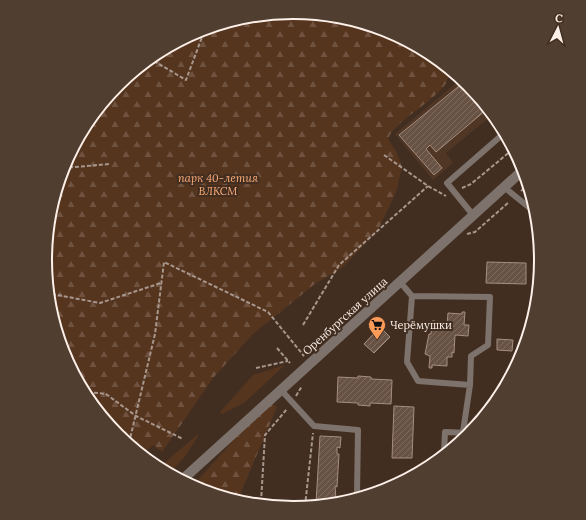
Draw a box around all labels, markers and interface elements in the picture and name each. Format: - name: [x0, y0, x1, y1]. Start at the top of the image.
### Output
- north arrow: [538, 8, 578, 48]
- text: С: [555, 11, 564, 25]
- park label: парк 40-летия ВЛКСМ: [178, 171, 259, 198]
- street label: Оренбургская улица: [300, 274, 390, 358]
- supermarket icon: Черёмушки: [367, 315, 387, 340]
- place label: Черёмушки: [390, 318, 452, 332]

